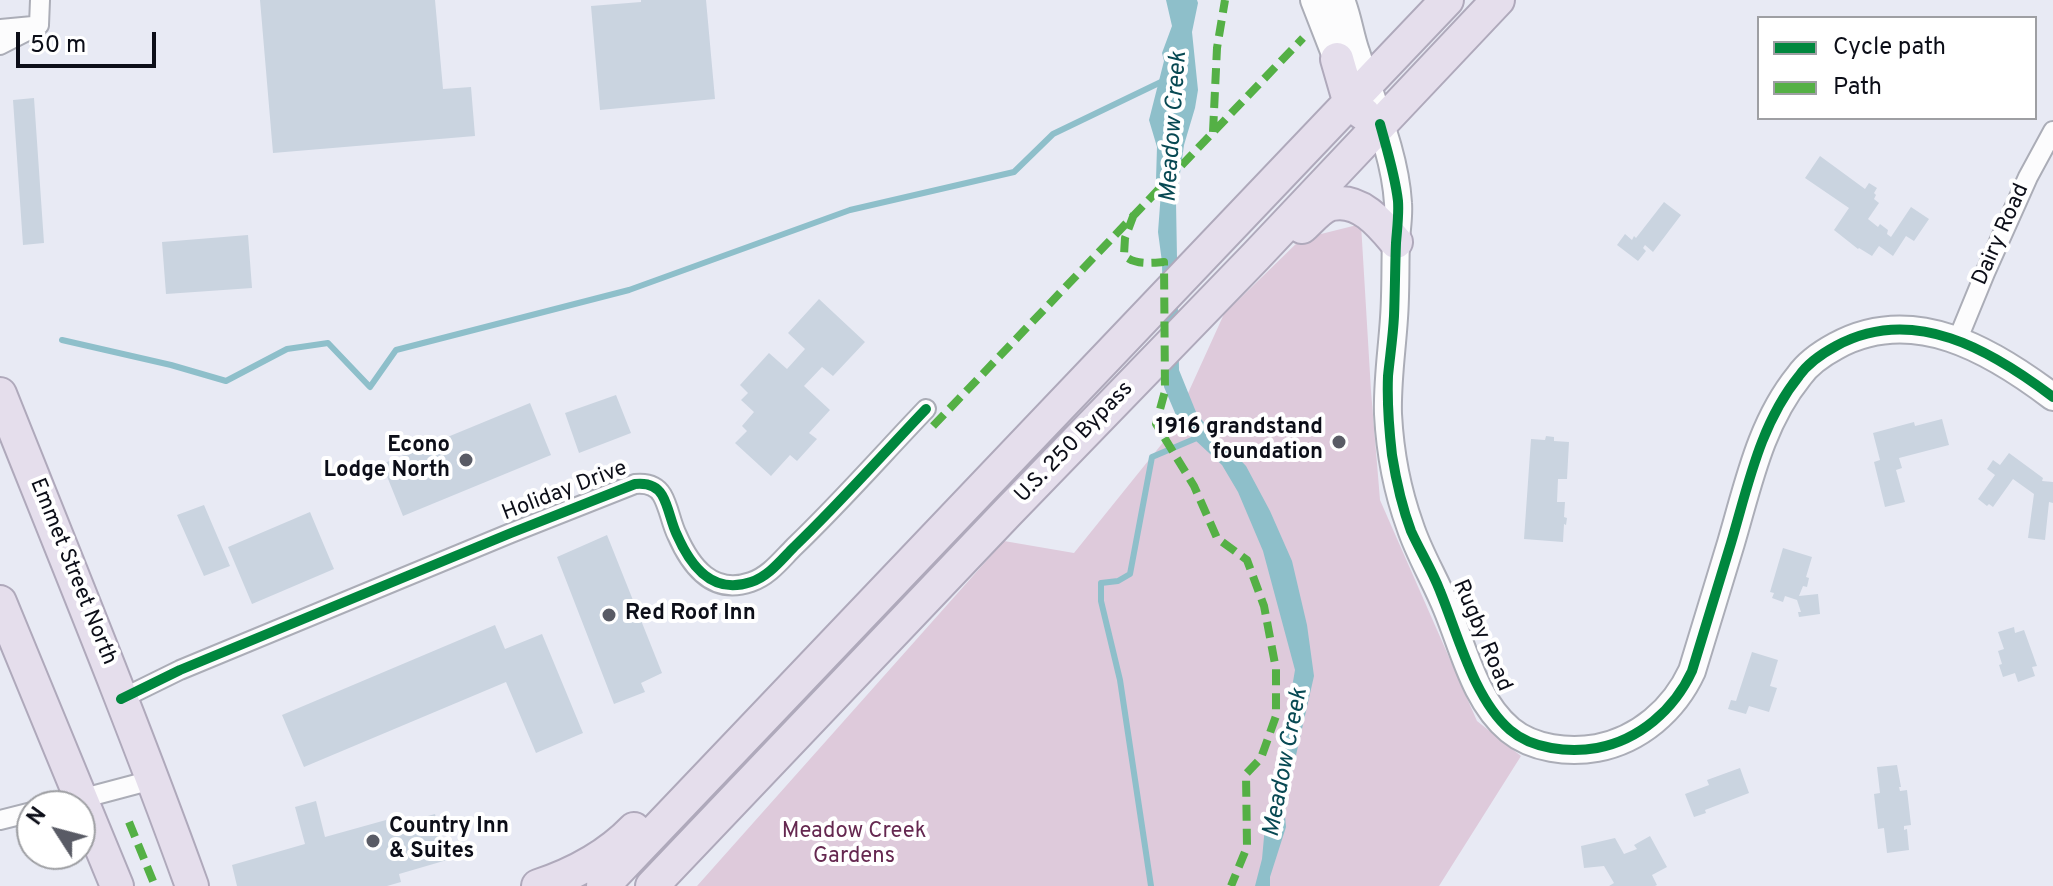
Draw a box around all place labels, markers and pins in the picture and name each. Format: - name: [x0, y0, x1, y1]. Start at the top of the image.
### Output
- place label: 1916 grandstand foundation: [1156, 416, 1323, 468]
- marker: 1916 grandstand foundation: [1330, 433, 1348, 451]
- place label: Econo Lodge North: [323, 434, 450, 486]
- marker: Econo Lodge North: [457, 451, 475, 469]
- place label: Red Roof Inn: [625, 602, 756, 628]
- marker: Red Roof Inn: [600, 606, 618, 624]
- place label: Country Inn & Suites: [389, 815, 509, 866]
- marker: Country Inn & Suites: [364, 832, 382, 850]

